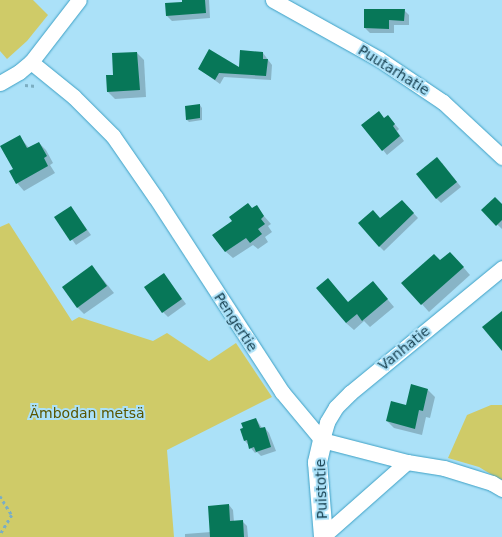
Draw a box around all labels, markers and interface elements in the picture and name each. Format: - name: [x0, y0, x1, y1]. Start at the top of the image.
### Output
- street label: Puutarhatie: [355, 41, 433, 99]
- street label: Pengertie: [211, 289, 261, 355]
- street label: Vanhatie: [375, 322, 433, 374]
- park label: Ämbodan metsä: [29, 405, 145, 421]
- street label: Puistotie: [312, 459, 330, 519]

